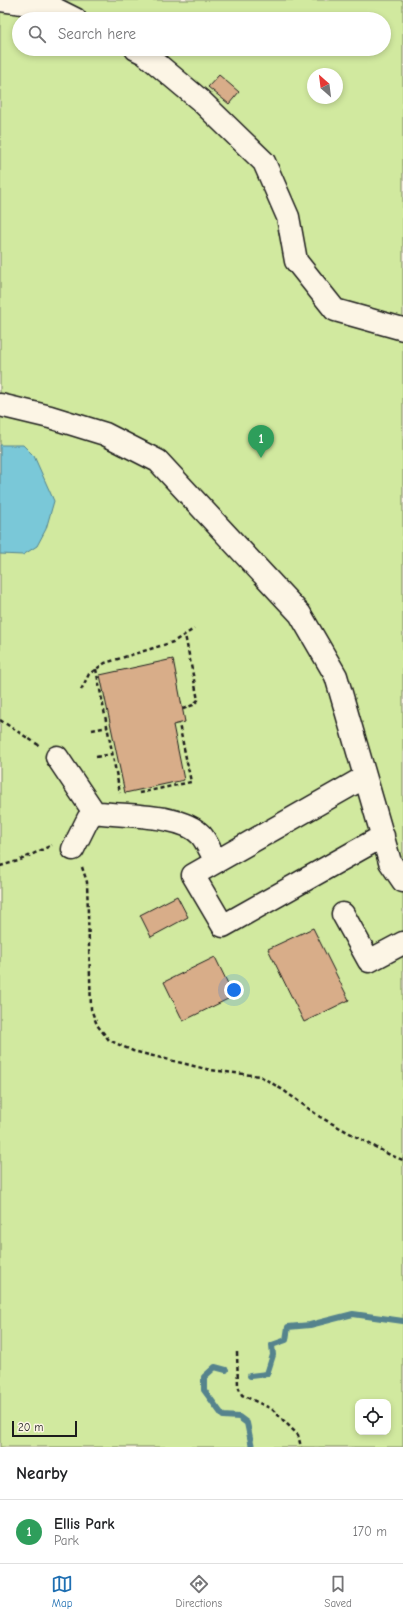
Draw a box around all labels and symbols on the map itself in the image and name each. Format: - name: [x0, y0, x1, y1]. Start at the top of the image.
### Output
- north arrow: [307, 68, 343, 104]
- pin: 1: [248, 425, 274, 458]
- your location: [224, 980, 244, 1000]
- scale bar: [12, 1419, 77, 1438]

